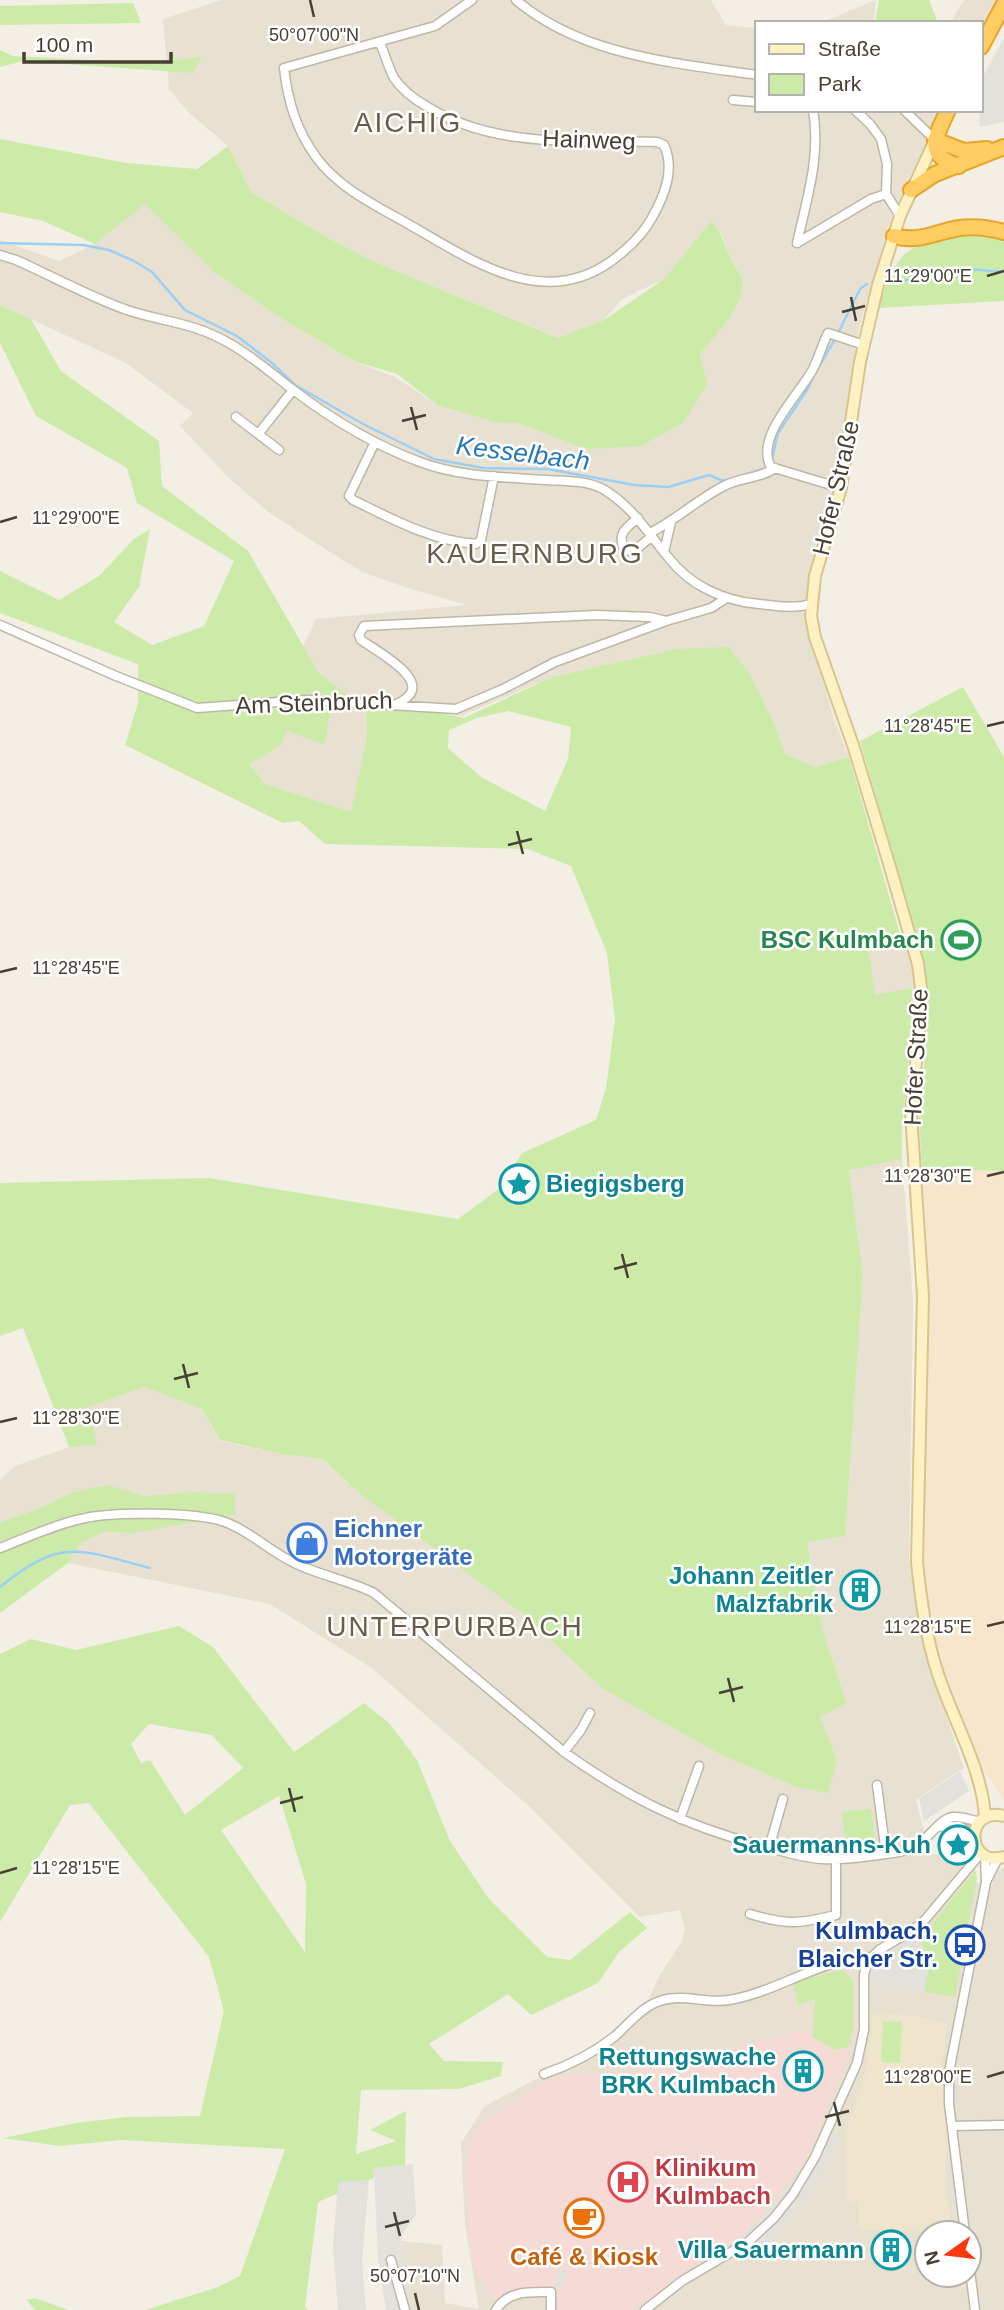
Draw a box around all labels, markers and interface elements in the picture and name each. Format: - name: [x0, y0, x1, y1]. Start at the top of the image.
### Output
- scale bar: [24, 21, 172, 65]
- legend: [755, 21, 983, 112]
- text: 50°07'00"N: [269, 25, 359, 45]
- text: 100 m: [35, 33, 93, 56]
- text: Straße: [818, 37, 881, 60]
- text: Park: [818, 72, 862, 95]
- district label: AICHIG: [354, 107, 462, 138]
- street label: Hainweg: [542, 124, 636, 155]
- text: 11°29'00"E: [884, 266, 972, 286]
- street label: Hofer Straße: [807, 418, 864, 558]
- water label: Kesselbach: [454, 430, 592, 476]
- text: 11°29'00"E: [32, 508, 120, 528]
- district label: KAUERNBURG: [426, 538, 644, 569]
- street label: Am Steinbruch: [235, 686, 393, 719]
- text: 11°28'45"E: [884, 716, 972, 736]
- sports icon: BSC Kulmbach: [940, 919, 982, 961]
- place label: BSC Kulmbach: [761, 926, 934, 953]
- text: 11°28'45"E: [32, 958, 120, 978]
- street label: Hofer Straße: [898, 988, 933, 1126]
- place icon: Biegigsberg: [498, 1163, 540, 1205]
- text: 11°28'30"E: [884, 1166, 972, 1186]
- place label: Biegigsberg: [546, 1170, 685, 1197]
- text: 11°28'30"E: [32, 1408, 120, 1428]
- place label: Eichner Motorgeräte: [334, 1515, 473, 1570]
- shop icon: Eichner Motorgeräte: [286, 1522, 328, 1564]
- place label: Johann Zeitler Malzfabrik: [669, 1562, 834, 1617]
- building icon: Johann Zeitler Malzfabrik: [839, 1569, 881, 1611]
- district label: UNTERPURBACH: [326, 1611, 584, 1642]
- text: 11°28'15"E: [884, 1617, 972, 1637]
- place icon: Sauermanns-Kuh: [937, 1824, 979, 1866]
- place label: Sauermanns-Kuh: [732, 1831, 931, 1858]
- text: 11°28'15"E: [32, 1858, 120, 1878]
- place label: Kulmbach, Blaicher Str.: [798, 1917, 938, 1972]
- bus stop icon: Kulmbach, Blaicher Str.: [944, 1924, 986, 1966]
- place label: Rettungswache BRK Kulmbach: [599, 2043, 776, 2098]
- building icon: Rettungswache BRK Kulmbach: [782, 2050, 824, 2092]
- text: 11°28'00"E: [884, 2067, 972, 2087]
- place label: Klinikum Kulmbach: [655, 2154, 771, 2209]
- hospital icon: Klinikum Kulmbach: [607, 2161, 649, 2203]
- cafe icon: Café & Kiosk: [563, 2197, 605, 2239]
- north arrow: [913, 2219, 983, 2289]
- building icon: Villa Sauermann: [870, 2229, 912, 2271]
- place label: Villa Sauermann: [678, 2236, 864, 2263]
- place label: Café & Kiosk: [510, 2243, 659, 2270]
- text: N: [920, 2249, 944, 2267]
- text: 50°07'10"N: [370, 2266, 460, 2286]

